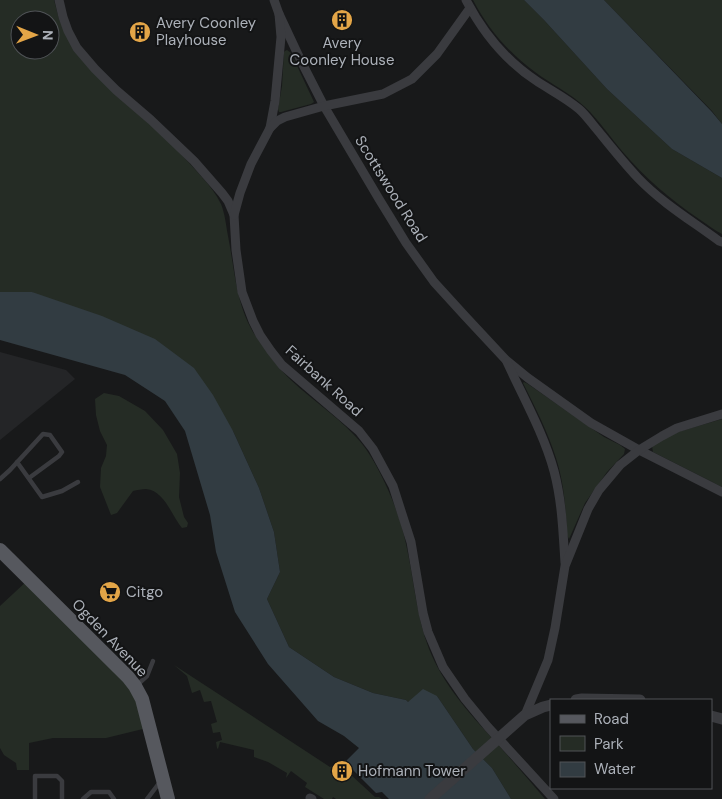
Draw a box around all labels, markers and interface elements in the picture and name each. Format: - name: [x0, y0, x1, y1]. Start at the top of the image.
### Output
- building icon: Avery Coonley House: [330, 8, 354, 32]
- north arrow: [10, 10, 60, 60]
- place label: Avery Coonley Playhouse: [156, 13, 257, 50]
- building icon: Avery Coonley Playhouse: [128, 20, 152, 44]
- text: N: [39, 30, 57, 40]
- place label: Avery Coonley House: [290, 33, 394, 70]
- street label: Scottswood Road: [350, 132, 432, 246]
- street label: Fairbank Road: [281, 341, 367, 421]
- supermarket icon: Citgo: [98, 580, 122, 604]
- place label: Citgo: [126, 582, 163, 602]
- street label: Ogden Avenue: [68, 595, 152, 681]
- legend: [550, 699, 712, 789]
- text: Road: [594, 709, 629, 729]
- text: Park: [594, 734, 624, 754]
- building icon: Hofmann Tower: [330, 759, 354, 783]
- text: Water: [594, 759, 636, 779]
- place label: Hofmann Tower: [358, 761, 466, 781]

